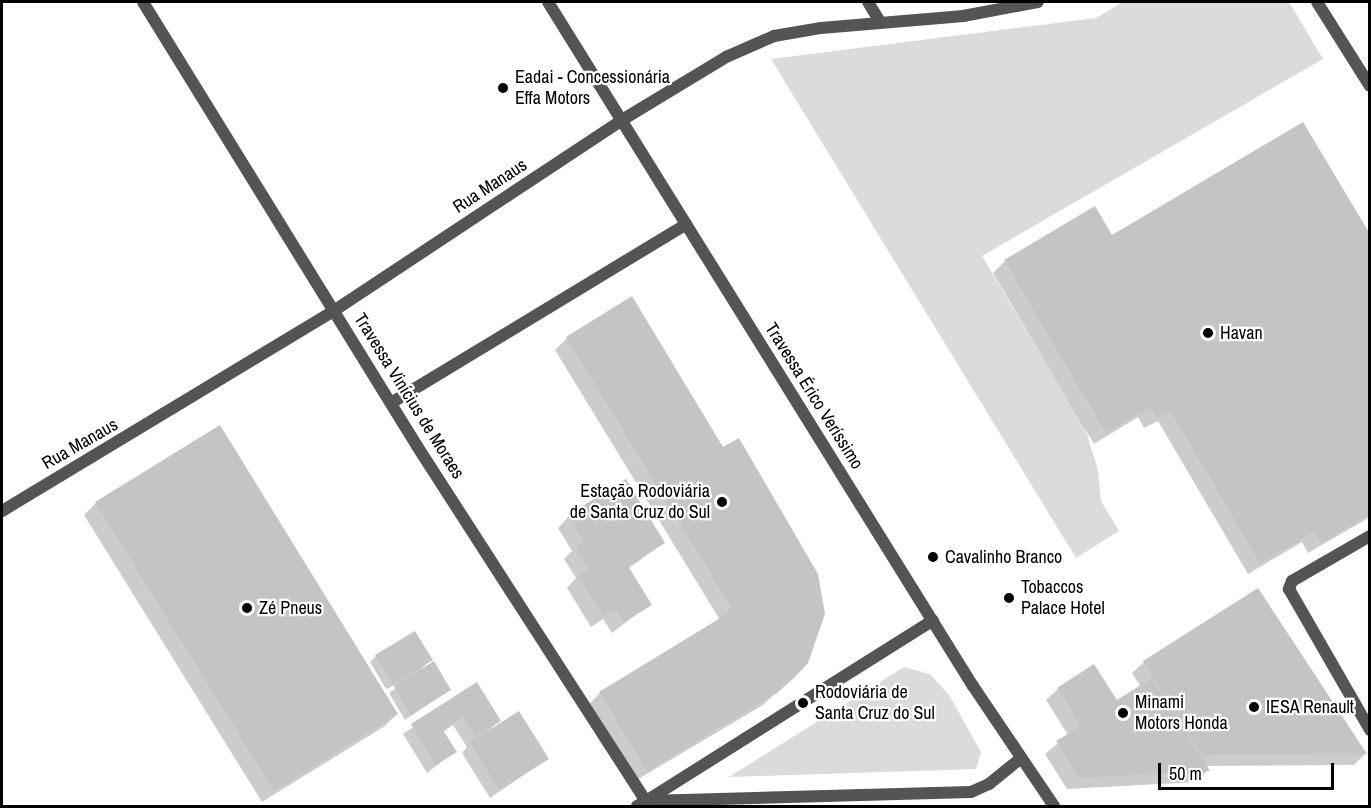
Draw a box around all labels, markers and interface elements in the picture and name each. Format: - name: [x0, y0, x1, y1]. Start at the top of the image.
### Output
- place label: Eadai - Concessionária Effa Motors: [515, 67, 670, 110]
- marker: Eadai - Concessionária Effa Motors: [496, 81, 510, 95]
- street label: Rua Manaus: [449, 154, 531, 218]
- street label: Travessa Vinícius de Moraes: [349, 309, 469, 483]
- street label: Travessa Érico Veríssimo: [760, 319, 868, 473]
- place label: Havan: [1220, 322, 1263, 344]
- marker: Havan: [1201, 326, 1215, 340]
- street label: Rua Manaus: [38, 414, 122, 474]
- place label: Estação Rodoviária de Santa Cruz do Sul: [570, 481, 710, 524]
- marker: Estação Rodoviária de Santa Cruz do Sul: [715, 495, 729, 509]
- place label: Cavalinho Branco: [945, 546, 1062, 568]
- marker: Cavalinho Branco: [926, 550, 940, 564]
- place label: Tobaccos Palace Hotel: [1021, 577, 1105, 620]
- marker: Tobaccos Palace Hotel: [1002, 591, 1016, 605]
- place label: Zé Pneus: [259, 597, 322, 619]
- marker: Zé Pneus: [240, 601, 254, 615]
- place label: Rodoviária de Santa Cruz do Sul: [815, 682, 935, 724]
- place label: Minami Motors Honda: [1135, 692, 1228, 734]
- marker: Rodoviária de Santa Cruz do Sul: [796, 696, 810, 710]
- place label: IESA Renault: [1266, 696, 1355, 718]
- marker: IESA Renault: [1247, 700, 1261, 714]
- marker: Minami Motors Honda: [1116, 706, 1130, 720]
- scale bar: [1161, 751, 1336, 789]
- text: 50 m: [1169, 761, 1202, 786]

